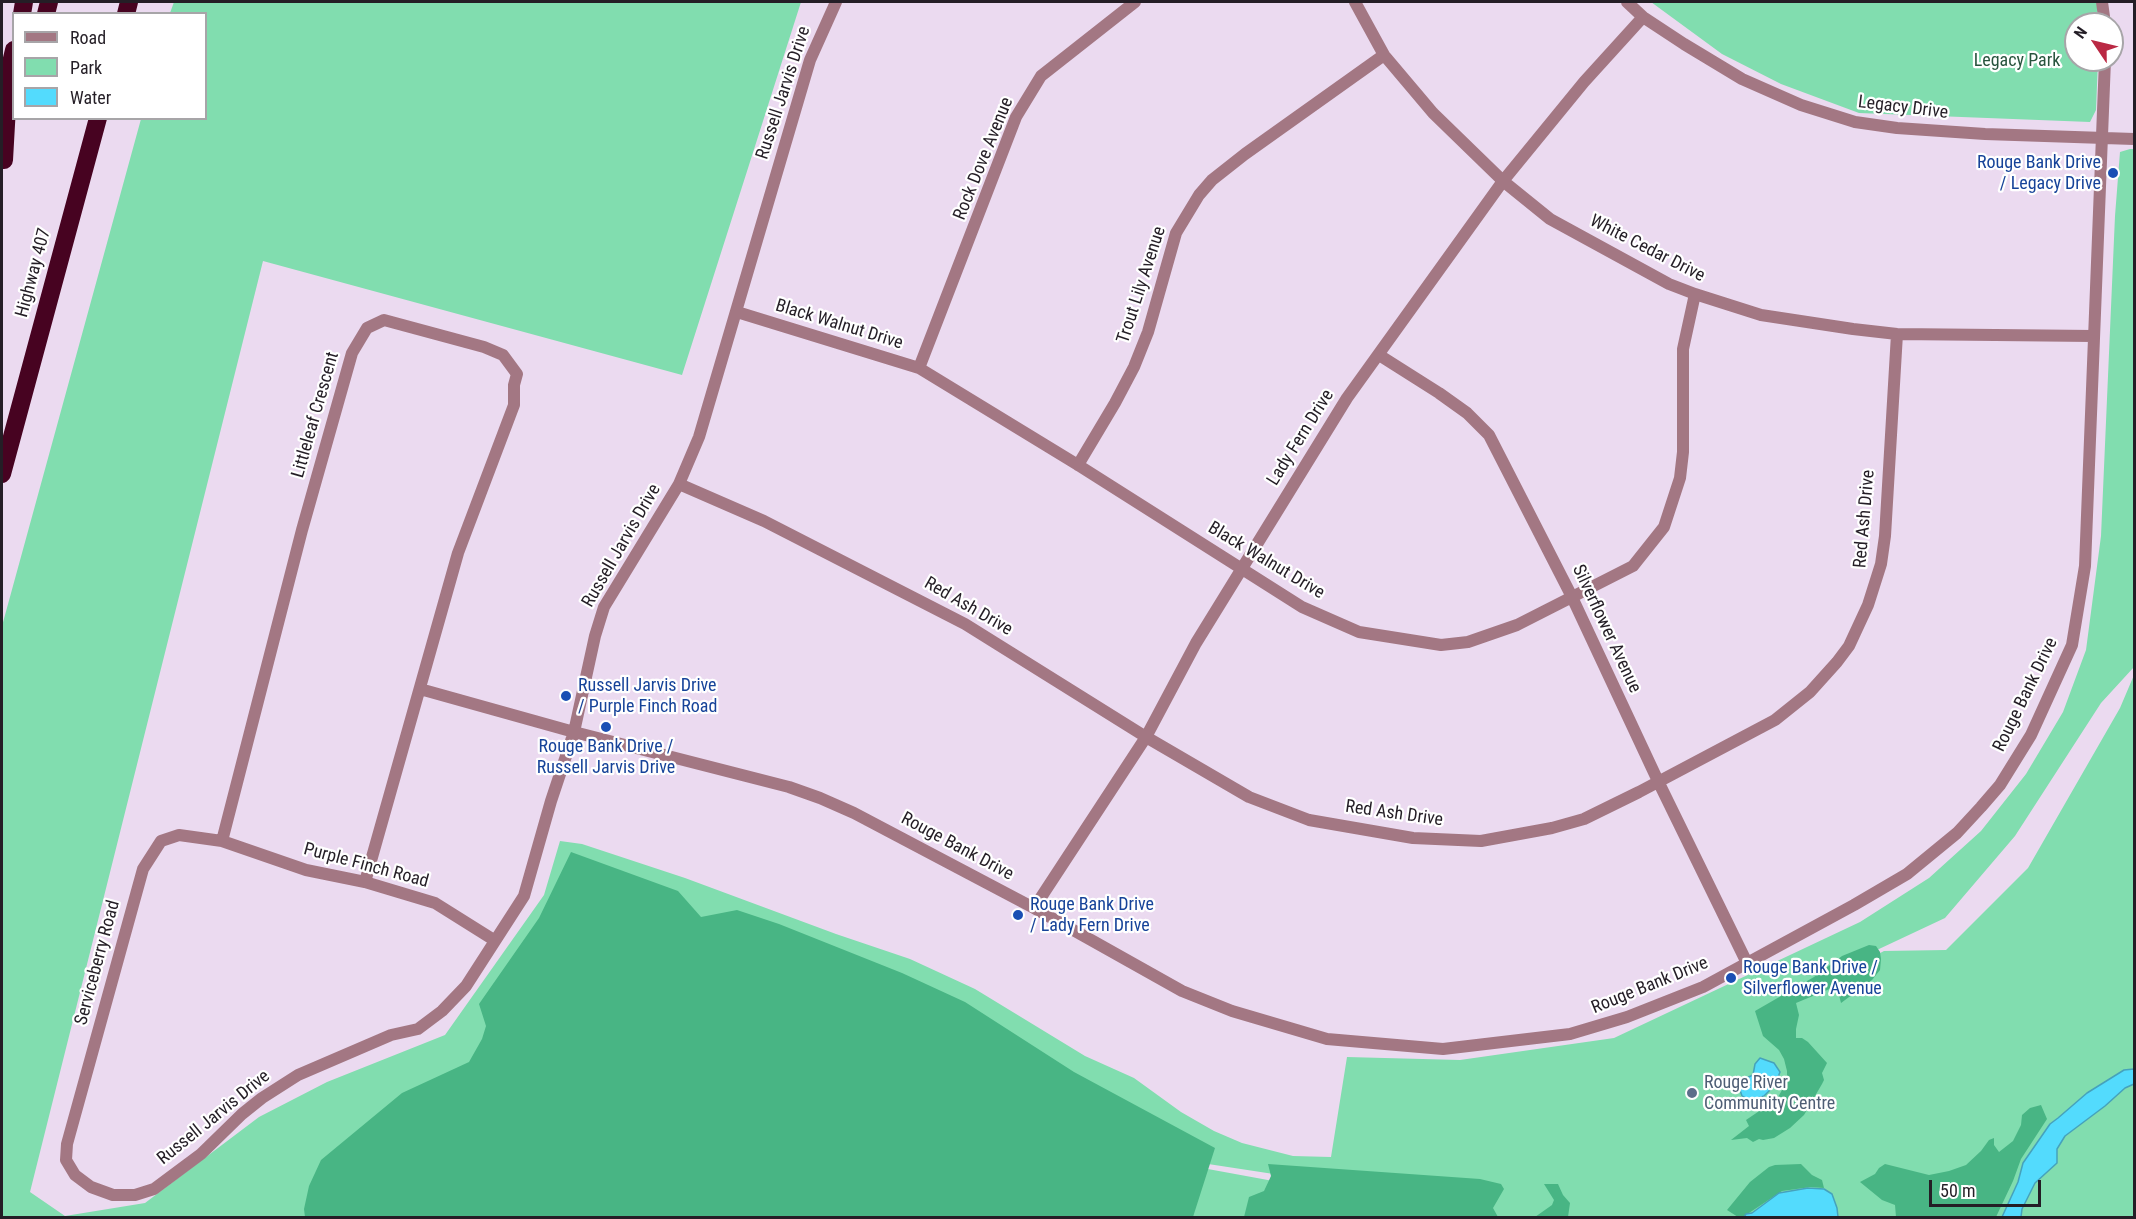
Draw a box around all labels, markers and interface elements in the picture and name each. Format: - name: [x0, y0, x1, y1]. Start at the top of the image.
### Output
- legend: [12, 12, 207, 120]
- north arrow: [2064, 12, 2124, 72]
- text: N: [2070, 23, 2091, 42]
- street label: Russell Jarvis Drive: [752, 24, 816, 162]
- text: Road: [70, 27, 106, 48]
- park label: Legacy Park: [1974, 50, 2060, 72]
- text: Park: [70, 57, 102, 78]
- text: Water: [70, 87, 111, 108]
- street label: Legacy Drive: [1857, 92, 1949, 124]
- street label: Rock Dove Avenue: [950, 95, 1018, 223]
- place label: Rouge Bank Drive / Legacy Drive: [1977, 152, 2101, 195]
- marker: Rouge Bank Drive / Legacy Drive: [2106, 166, 2120, 180]
- street label: White Cedar Drive: [1586, 211, 1708, 287]
- street label: Trout Lily Avenue: [1113, 224, 1171, 346]
- street label: Highway 407: [12, 226, 56, 320]
- street label: Black Walnut Drive: [773, 295, 905, 355]
- street label: Littleleaf Crescent: [288, 350, 344, 480]
- street label: Lady Fern Drive: [1263, 386, 1339, 490]
- street label: Red Ash Drive: [1850, 469, 1880, 569]
- street label: Russell Jarvis Drive: [578, 481, 666, 611]
- street label: Black Walnut Drive: [1204, 518, 1328, 604]
- street label: Silverflower Avenue: [1567, 562, 1645, 696]
- street label: Red Ash Drive: [920, 573, 1016, 641]
- street label: Rouge Bank Drive: [1989, 635, 2063, 755]
- place label: Russell Jarvis Drive / Purple Finch Road: [578, 675, 717, 718]
- marker: Russell Jarvis Drive / Purple Finch Road: [559, 689, 573, 703]
- marker: Rouge Bank Drive / Russell Jarvis Drive: [599, 720, 613, 734]
- place label: Rouge Bank Drive / Russell Jarvis Drive: [537, 736, 675, 778]
- street label: Red Ash Drive: [1344, 796, 1444, 832]
- street label: Rouge Bank Drive: [897, 808, 1017, 886]
- street label: Purple Finch Road: [301, 839, 431, 893]
- place label: Rouge Bank Drive / Lady Fern Drive: [1030, 894, 1154, 936]
- street label: Serviceberry Road: [71, 898, 125, 1028]
- marker: Rouge Bank Drive / Lady Fern Drive: [1011, 908, 1025, 922]
- street label: Rouge Bank Drive: [1588, 953, 1712, 1019]
- place label: Rouge Bank Drive / Silverflower Avenue: [1743, 957, 1882, 1000]
- marker: Rouge Bank Drive / Silverflower Avenue: [1724, 971, 1738, 985]
- street label: Russell Jarvis Drive: [153, 1066, 275, 1170]
- place label: Rouge River Community Centre: [1704, 1072, 1835, 1114]
- marker: Rouge River Community Centre: [1685, 1086, 1699, 1100]
- scale bar: [1932, 1168, 2044, 1206]
- text: 50 m: [1940, 1180, 1975, 1201]

